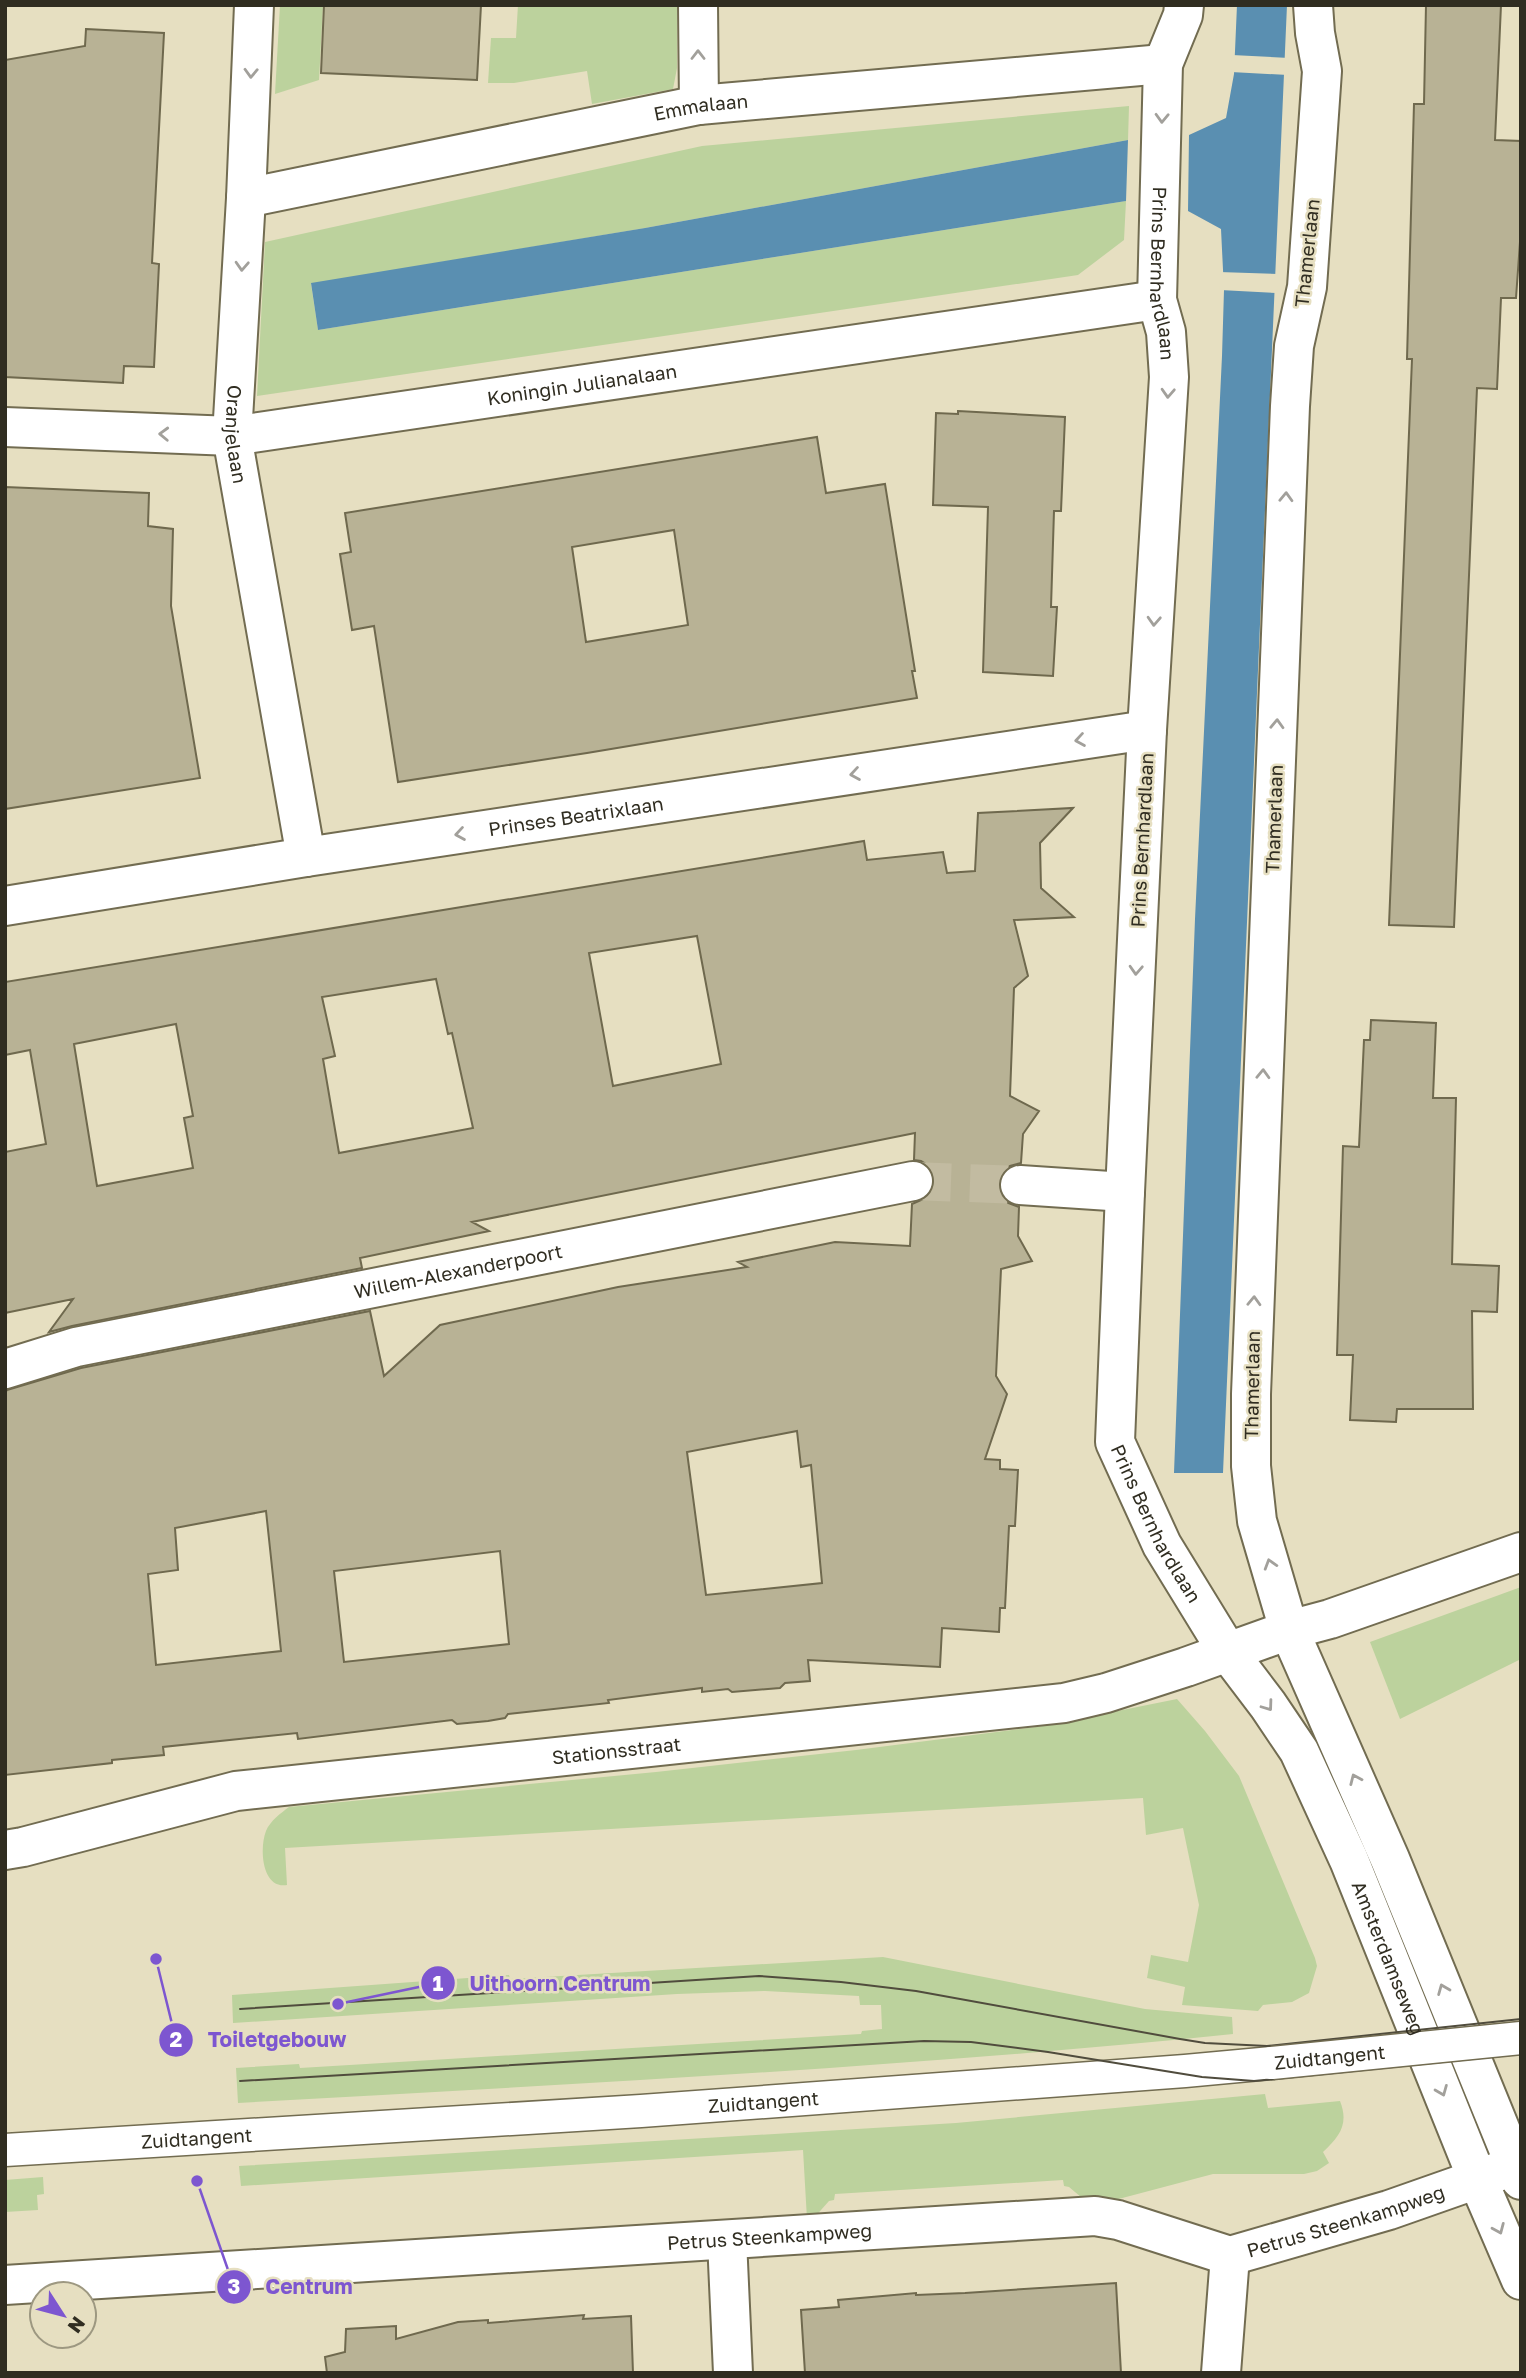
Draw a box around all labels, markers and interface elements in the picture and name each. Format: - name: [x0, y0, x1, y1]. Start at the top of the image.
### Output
- one-way arrow: [690, 49, 706, 60]
- one-way arrow: [244, 68, 259, 79]
- street label: Emmalaan: [651, 89, 749, 125]
- one-way arrow: [1154, 113, 1169, 124]
- street label: Prins Bernhardlaan: [1146, 186, 1180, 361]
- street label: Thamerlaan: [1289, 198, 1324, 308]
- one-way arrow: [235, 261, 250, 272]
- street label: Koningin Julianalaan: [486, 359, 678, 409]
- street label: Oranjelaan: [221, 384, 252, 485]
- one-way arrow: [1161, 388, 1176, 399]
- one-way arrow: [158, 426, 169, 441]
- one-way arrow: [1279, 491, 1294, 502]
- one-way arrow: [1147, 615, 1162, 626]
- one-way arrow: [1270, 719, 1285, 730]
- one-way arrow: [1074, 733, 1086, 748]
- street label: Prins Bernhardlaan: [1125, 752, 1158, 928]
- street label: Thamerlaan: [1260, 764, 1287, 874]
- one-way arrow: [849, 766, 861, 781]
- street label: Prinses Beatrixlaan: [487, 791, 665, 840]
- one-way arrow: [455, 826, 466, 841]
- one-way arrow: [1128, 965, 1143, 976]
- one-way arrow: [1256, 1068, 1271, 1079]
- street label: Willem-Alexanderpoort: [352, 1239, 564, 1303]
- one-way arrow: [1247, 1296, 1262, 1307]
- street label: Thamerlaan: [1239, 1330, 1264, 1440]
- street label: Prins Bernhardlaan: [1107, 1440, 1206, 1607]
- one-way arrow: [1263, 1559, 1278, 1571]
- one-way arrow: [1260, 1698, 1272, 1711]
- street label: Stationsstraat: [551, 1732, 682, 1768]
- one-way arrow: [1349, 1774, 1363, 1787]
- street label: Amsterdamseweg: [1348, 1877, 1430, 2038]
- callout: Uithoorn Centrum: [420, 1962, 664, 2004]
- text: 1: [433, 1970, 444, 1996]
- text: Uithoorn Centrum: [470, 1970, 651, 1996]
- one-way arrow: [1438, 1984, 1452, 1996]
- callout: Toiletgebouw: [159, 2019, 360, 2061]
- text: 2: [170, 2026, 183, 2052]
- text: Toiletgebouw: [208, 2026, 347, 2052]
- street label: Zuidtangent: [1273, 2040, 1386, 2074]
- one-way arrow: [1434, 2084, 1448, 2096]
- street label: Zuidtangent: [707, 2086, 820, 2117]
- street label: Zuidtangent: [140, 2123, 253, 2153]
- street label: Petrus Steenkampweg: [1244, 2179, 1447, 2262]
- street label: Petrus Steenkampweg: [666, 2218, 873, 2254]
- one-way arrow: [1491, 2222, 1505, 2235]
- callout: Centrum: [216, 2266, 367, 2308]
- text: 3: [228, 2273, 240, 2299]
- text: Centrum: [265, 2273, 353, 2299]
- north arrow: [28, 2280, 98, 2350]
- text: N: [64, 2313, 91, 2338]

